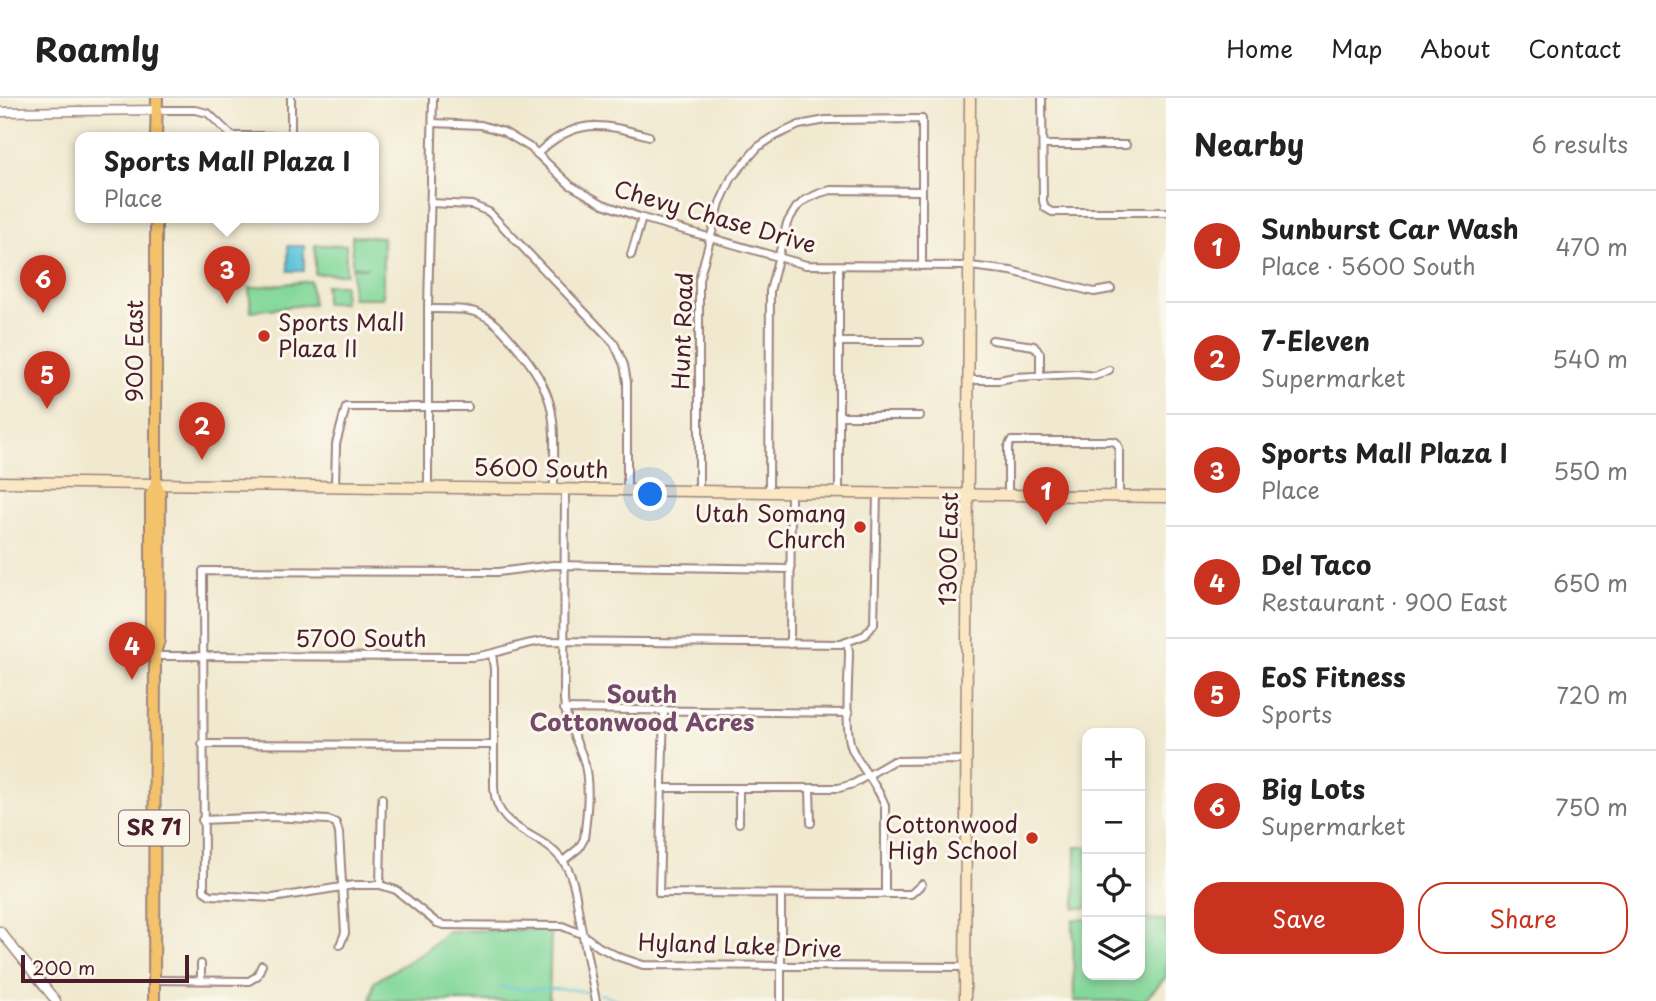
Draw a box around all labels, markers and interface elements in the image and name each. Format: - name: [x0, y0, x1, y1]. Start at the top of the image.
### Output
- text: Roamly: [35, 23, 160, 73]
- text: Home: [1226, 30, 1293, 66]
- text: Map: [1331, 30, 1382, 66]
- text: About: [1420, 30, 1490, 66]
- text: Contact: [1528, 30, 1621, 66]
- text: Nearby: [1194, 121, 1304, 166]
- text: 6 results: [1532, 126, 1628, 161]
- popup: [75, 132, 379, 223]
- text: Sports Mall Plaza I: [104, 141, 350, 180]
- street label: Chevy Chase Drive: [610, 170, 821, 261]
- text: Place: [104, 180, 162, 215]
- text: Sunburst Car Wash: [1261, 209, 1519, 248]
- text: 1: [1212, 229, 1223, 264]
- text: 470 m: [1555, 229, 1628, 264]
- pin: 3: [204, 246, 250, 304]
- text: Place · 5600 South: [1261, 248, 1476, 283]
- pin: 6: [20, 255, 66, 313]
- street label: Hunt Road: [662, 272, 701, 390]
- street label: 900 East: [116, 300, 151, 402]
- place label: Sports Mall Plaza II: [278, 304, 404, 365]
- text: 7-Eleven: [1261, 321, 1370, 360]
- marker: Sports Mall Plaza II: [256, 328, 272, 344]
- text: 2: [1209, 341, 1225, 376]
- text: 540 m: [1552, 341, 1628, 376]
- pin: 5: [24, 351, 70, 409]
- text: Supermarket: [1261, 360, 1405, 395]
- pin: 2: [179, 402, 225, 460]
- text: Sports Mall Plaza I: [1261, 433, 1508, 472]
- street label: 5600 South: [473, 449, 609, 486]
- text: 3: [1209, 453, 1225, 488]
- text: 550 m: [1553, 453, 1628, 488]
- pin: 1: [1023, 467, 1069, 525]
- text: Place: [1261, 472, 1320, 507]
- your location: [633, 477, 667, 511]
- street label: 1300 East: [929, 492, 966, 606]
- place label: Utah Somang Church: [694, 495, 846, 556]
- marker: Utah Somang Church: [852, 519, 868, 535]
- text: Del Taco: [1261, 545, 1371, 584]
- text: 4: [1209, 565, 1225, 600]
- text: 650 m: [1553, 565, 1628, 600]
- text: Restaurant · 900 East: [1261, 584, 1507, 619]
- street label: 5700 South: [295, 620, 427, 655]
- pin: 4: [109, 622, 155, 680]
- text: EoS Fitness: [1261, 657, 1406, 696]
- district label: South Cottonwood Acres: [529, 675, 755, 739]
- text: 5: [1210, 677, 1224, 712]
- text: 720 m: [1556, 677, 1628, 712]
- text: Sports: [1261, 696, 1332, 731]
- map controls: [1082, 728, 1145, 980]
- button: +: [1082, 728, 1145, 791]
- text: Big Lots: [1261, 769, 1365, 808]
- text: 6: [1209, 789, 1225, 824]
- text: 750 m: [1555, 789, 1628, 824]
- button: −: [1082, 791, 1145, 854]
- place label: Cottonwood High School: [885, 806, 1018, 867]
- text: Supermarket: [1261, 808, 1405, 843]
- road number: SR 71: [119, 810, 189, 846]
- marker: Cottonwood High School: [1024, 830, 1040, 846]
- button: locate: [1082, 854, 1145, 917]
- button: Save: [1194, 882, 1404, 954]
- button: Share: [1418, 882, 1628, 954]
- button: layers: [1082, 917, 1145, 980]
- street label: Hyland Lake Drive: [637, 923, 843, 966]
- scale bar: [21, 952, 189, 984]
- text: 200 m: [32, 953, 95, 981]

